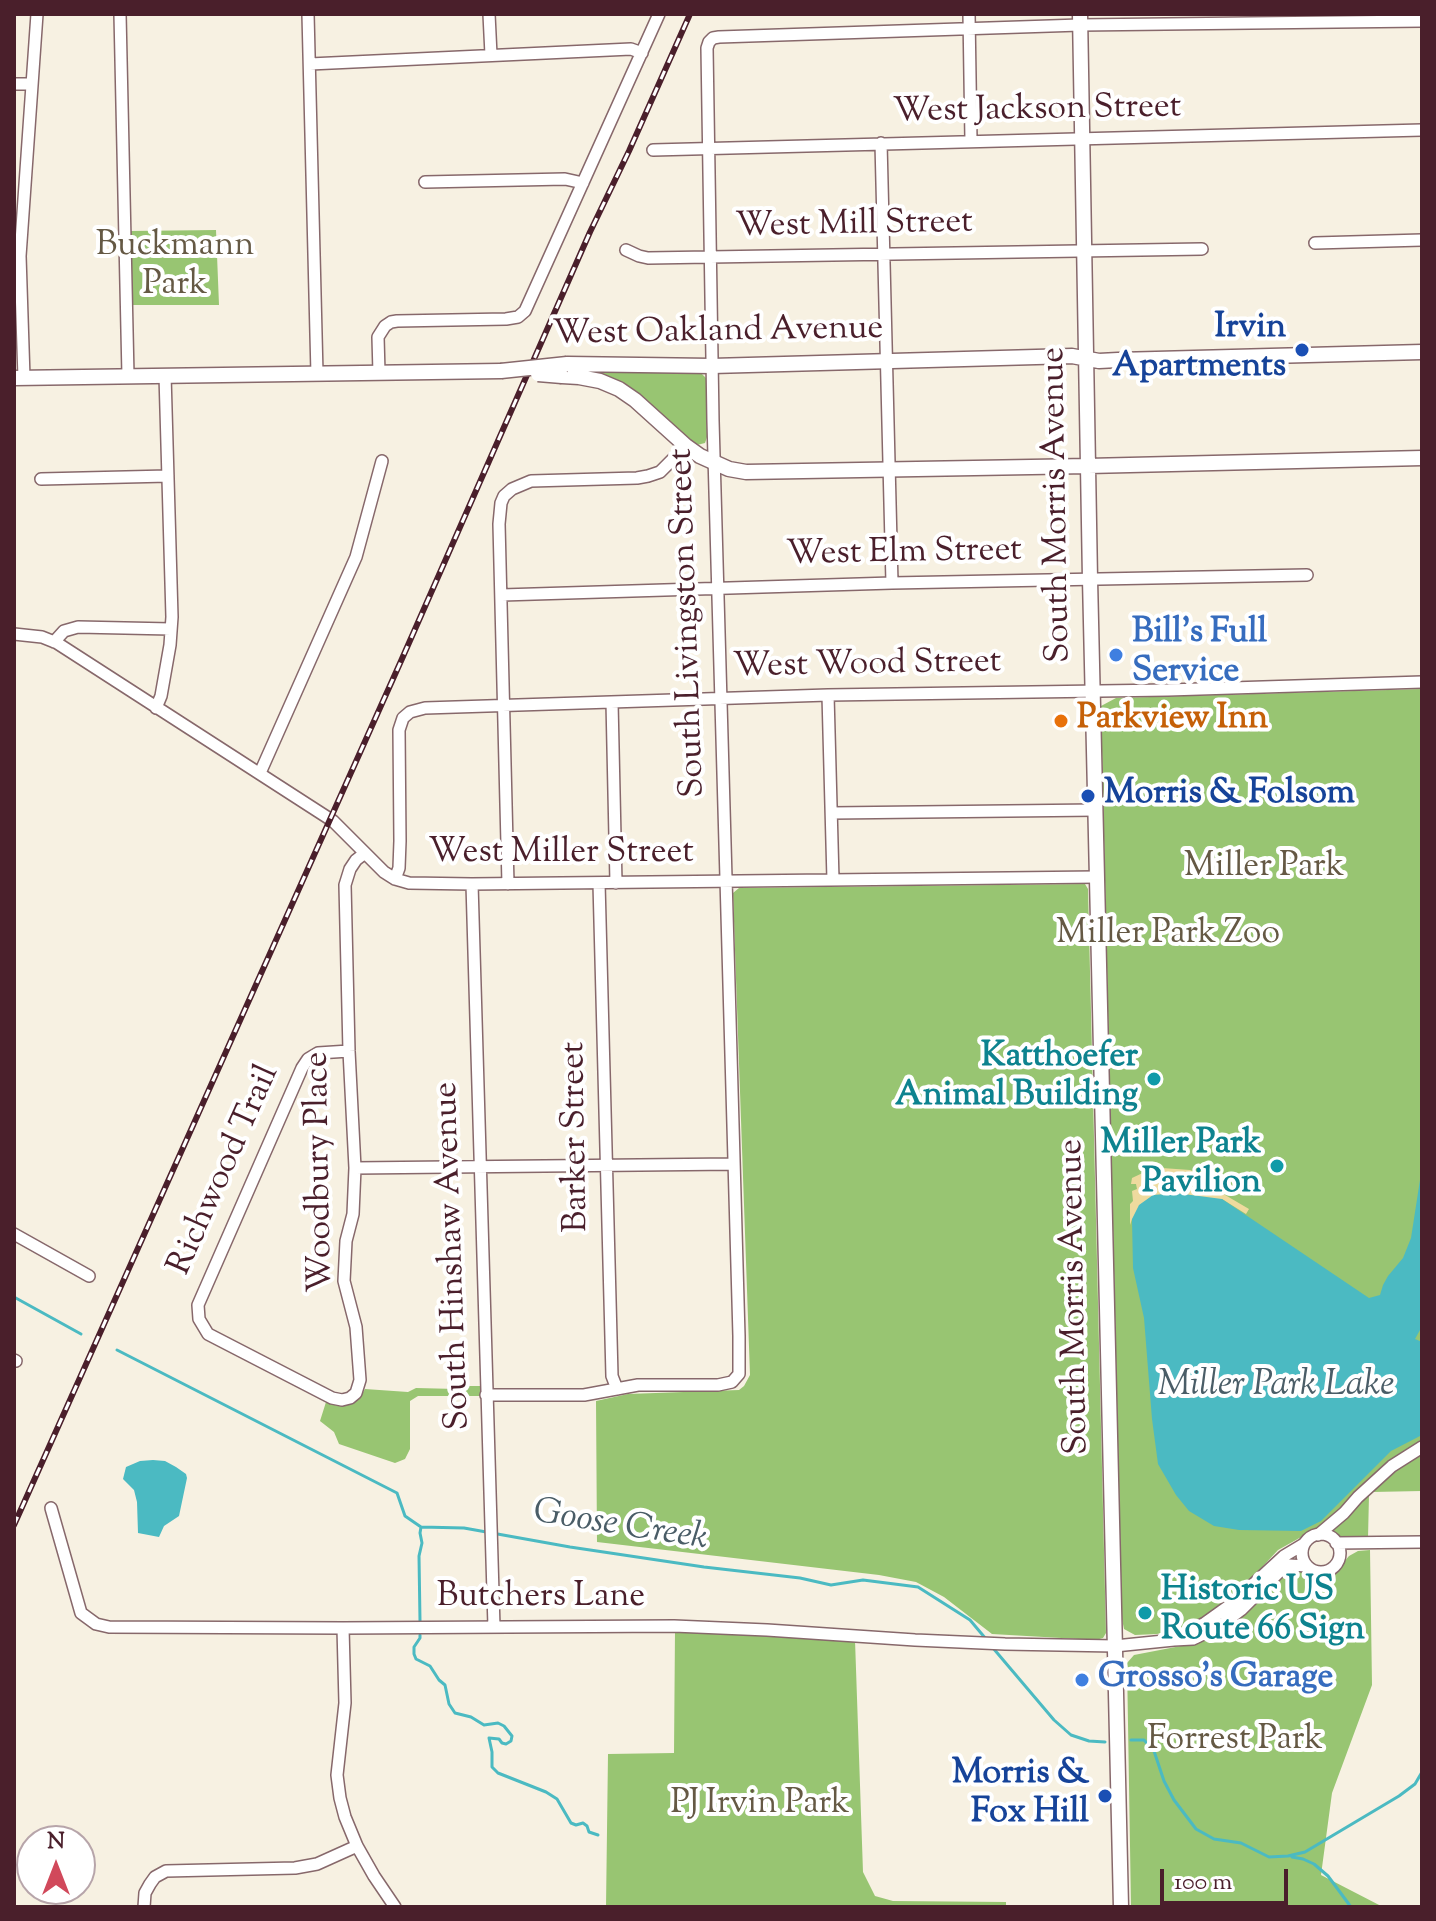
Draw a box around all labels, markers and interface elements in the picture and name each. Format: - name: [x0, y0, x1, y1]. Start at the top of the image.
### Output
- street label: West Jackson Street: [892, 89, 1182, 135]
- street label: West Mill Street: [735, 205, 973, 249]
- park label: Buckmann Park: [96, 228, 254, 308]
- place label: Irvin Apartments: [1112, 310, 1286, 390]
- street label: West Oakland Avenue: [552, 311, 884, 357]
- marker: Irvin Apartments: [1293, 341, 1311, 359]
- street label: South Morris Avenue: [1036, 347, 1082, 663]
- street label: South Livingston Street: [664, 448, 716, 798]
- street label: West Elm Street: [786, 533, 1022, 577]
- place label: Bill's Full Service: [1132, 615, 1267, 694]
- street label: West Wood Street: [732, 644, 1002, 690]
- marker: Bill's Full Service: [1107, 646, 1125, 664]
- place label: Parkview Inn: [1077, 701, 1268, 741]
- marker: Parkview Inn: [1052, 712, 1070, 730]
- place label: Morris & Folsom: [1104, 776, 1355, 816]
- marker: Morris & Folsom: [1079, 787, 1097, 805]
- street label: West Miller Street: [428, 835, 694, 875]
- park label: Miller Park: [1184, 849, 1344, 889]
- park label: Miller Park Zoo: [1056, 916, 1280, 956]
- place label: Katthoefer Animal Building: [895, 1039, 1138, 1118]
- street label: Barker Street: [556, 1041, 600, 1233]
- street label: Woodbury Place: [299, 1051, 345, 1293]
- street label: Richwood Trail: [162, 1060, 290, 1282]
- marker: Katthoefer Animal Building: [1145, 1070, 1163, 1088]
- street label: South Hinshaw Avenue: [429, 1081, 481, 1431]
- place label: Miller Park Pavilion: [1101, 1126, 1261, 1206]
- street label: South Morris Avenue: [1054, 1139, 1100, 1455]
- marker: Miller Park Pavilion: [1268, 1157, 1286, 1175]
- water label: Miller Park Lake: [1158, 1366, 1394, 1410]
- water label: Goose Creek: [530, 1493, 710, 1563]
- place label: Historic US Route 66 Sign: [1161, 1573, 1365, 1652]
- street label: Butchers Lane: [437, 1579, 645, 1619]
- marker: Historic US Route 66 Sign: [1136, 1604, 1154, 1622]
- place label: Grosso's Garage: [1098, 1660, 1333, 1700]
- marker: Grosso's Garage: [1073, 1671, 1091, 1689]
- park label: Forrest Park: [1147, 1722, 1323, 1762]
- place label: Morris & Fox Hill: [952, 1756, 1089, 1836]
- park label: PJ Irvin Park: [671, 1786, 849, 1826]
- marker: Morris & Fox Hill: [1096, 1787, 1114, 1805]
- north arrow: [16, 1825, 96, 1905]
- text: N: [47, 1827, 65, 1859]
- scale bar: [1164, 1853, 1292, 1903]
- text: 100 m: [1174, 1866, 1232, 1900]

